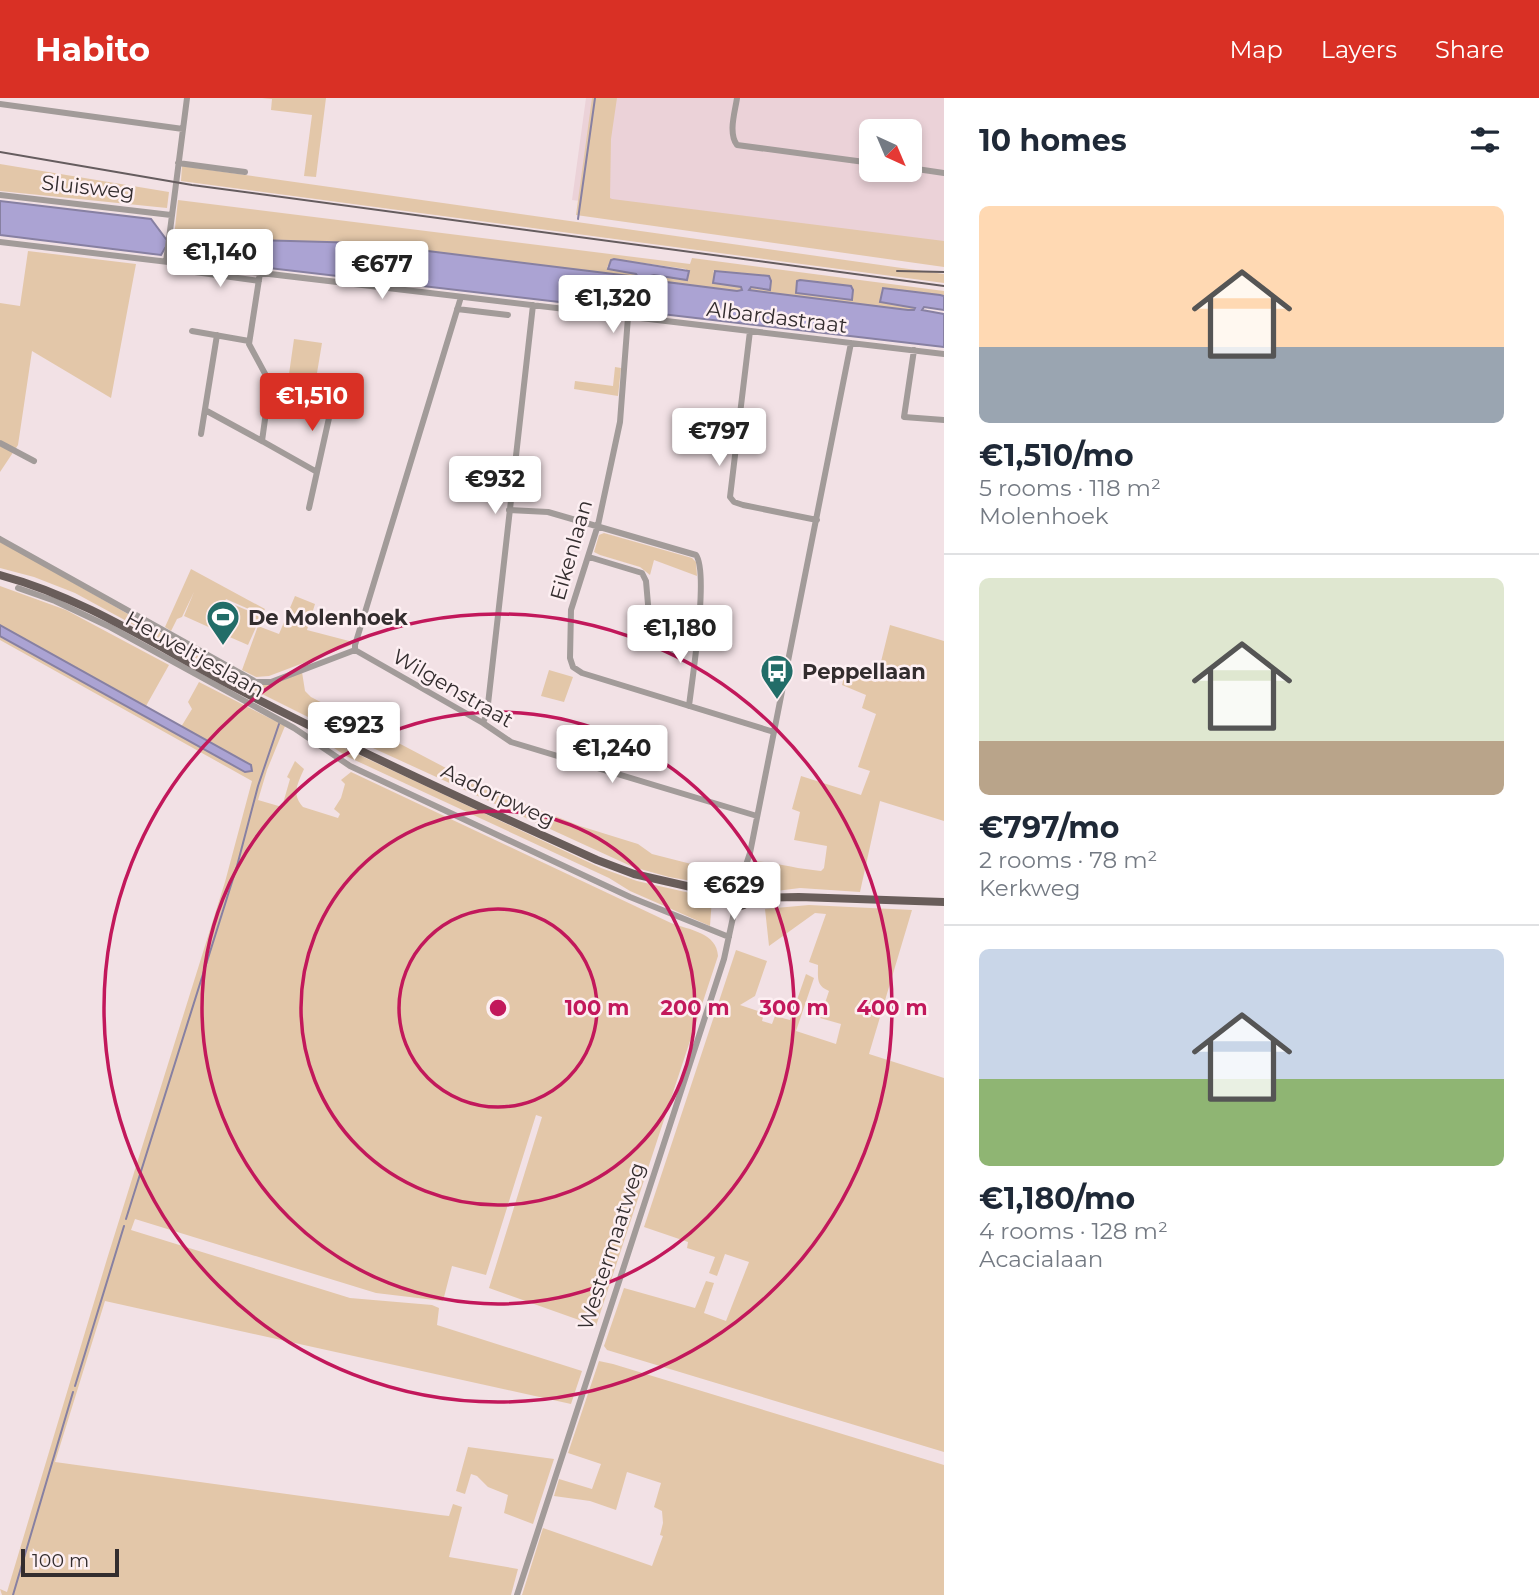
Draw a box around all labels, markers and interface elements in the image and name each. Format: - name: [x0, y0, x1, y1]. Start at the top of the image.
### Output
- text: Habito: [35, 29, 150, 69]
- text: Map: [1229, 35, 1283, 64]
- text: Layers: [1321, 35, 1397, 64]
- text: Share: [1435, 35, 1504, 64]
- north arrow: [859, 119, 922, 182]
- map controls: [859, 119, 922, 182]
- icon: filters: [1466, 121, 1504, 159]
- text: 10 homes: [979, 122, 1127, 159]
- street label: Sluisweg: [40, 170, 136, 204]
- pin: €1,140: [163, 230, 277, 289]
- text: €1,140: [183, 238, 257, 266]
- pin: €677: [341, 242, 423, 301]
- text: €677: [351, 250, 413, 278]
- icon: home: [1179, 251, 1305, 377]
- pin: €1,320: [556, 275, 670, 335]
- text: €1,320: [575, 284, 651, 312]
- street label: Albardastraat: [705, 296, 849, 338]
- pin: €1,510: [255, 374, 369, 433]
- text: €1,510: [276, 382, 348, 410]
- pin: €797: [678, 408, 760, 468]
- text: €797: [688, 417, 750, 445]
- text: €1,510/mo: [979, 437, 1134, 474]
- pin: €932: [454, 456, 536, 516]
- text: €932: [465, 465, 525, 493]
- text: 5 rooms · 118 m²: [979, 474, 1161, 502]
- street label: Eikenlaan: [545, 497, 597, 603]
- text: Molenhoek: [979, 502, 1109, 530]
- sports icon: De Molenhoek: [204, 598, 242, 647]
- place label: De Molenhoek: [248, 605, 408, 630]
- street label: Heuveltjeslaan: [121, 606, 269, 702]
- pin: €1,180: [623, 606, 737, 665]
- text: €1,180: [643, 614, 717, 642]
- icon: home: [1179, 623, 1305, 749]
- street label: Wilgenstraat: [388, 643, 518, 733]
- bus stop icon: Peppellaan: [758, 652, 796, 701]
- place label: Peppellaan: [802, 659, 926, 684]
- pin: €923: [313, 702, 395, 762]
- text: €923: [324, 711, 384, 739]
- pin: €1,240: [555, 726, 669, 785]
- text: €1,240: [573, 734, 651, 762]
- street label: Aadorpweg: [437, 758, 559, 832]
- text: €797/mo: [979, 809, 1119, 846]
- text: 2 rooms · 78 m²: [979, 846, 1157, 874]
- pin: €629: [693, 862, 775, 922]
- text: €629: [703, 871, 765, 899]
- text: Kerkweg: [979, 874, 1080, 902]
- icon: home: [1179, 994, 1305, 1120]
- text: 100 m: [565, 995, 629, 1020]
- text: 200 m: [661, 995, 729, 1020]
- text: 300 m: [759, 995, 828, 1020]
- text: 400 m: [857, 995, 927, 1020]
- centre of rings: [486, 996, 510, 1020]
- street label: Westermaatweg: [572, 1159, 650, 1333]
- text: €1,180/mo: [979, 1180, 1135, 1217]
- text: 4 rooms · 128 m²: [979, 1217, 1168, 1245]
- text: Acacialaan: [979, 1245, 1103, 1273]
- scale bar: [21, 1546, 119, 1578]
- text: 100 m: [32, 1549, 89, 1572]

